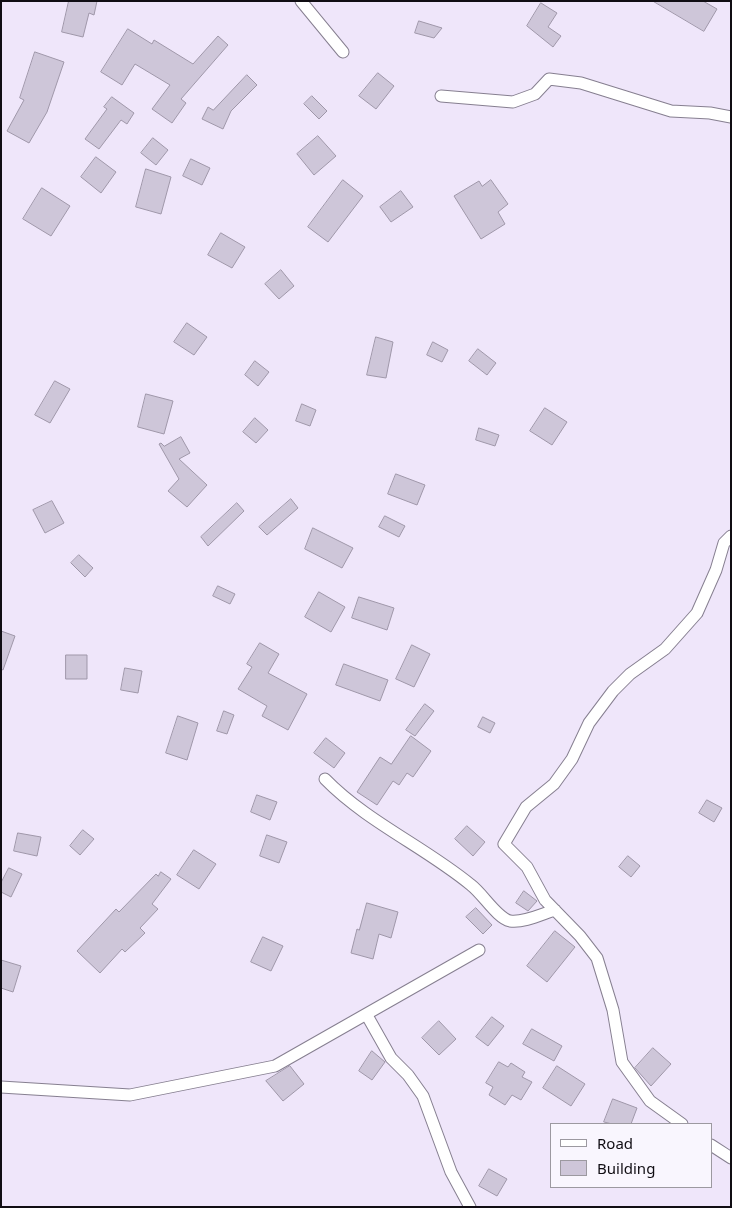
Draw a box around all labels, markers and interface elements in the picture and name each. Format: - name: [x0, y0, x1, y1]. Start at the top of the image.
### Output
- legend: [550, 1123, 712, 1188]
- text: Road: [597, 1133, 633, 1153]
- text: Building: [597, 1158, 655, 1178]

